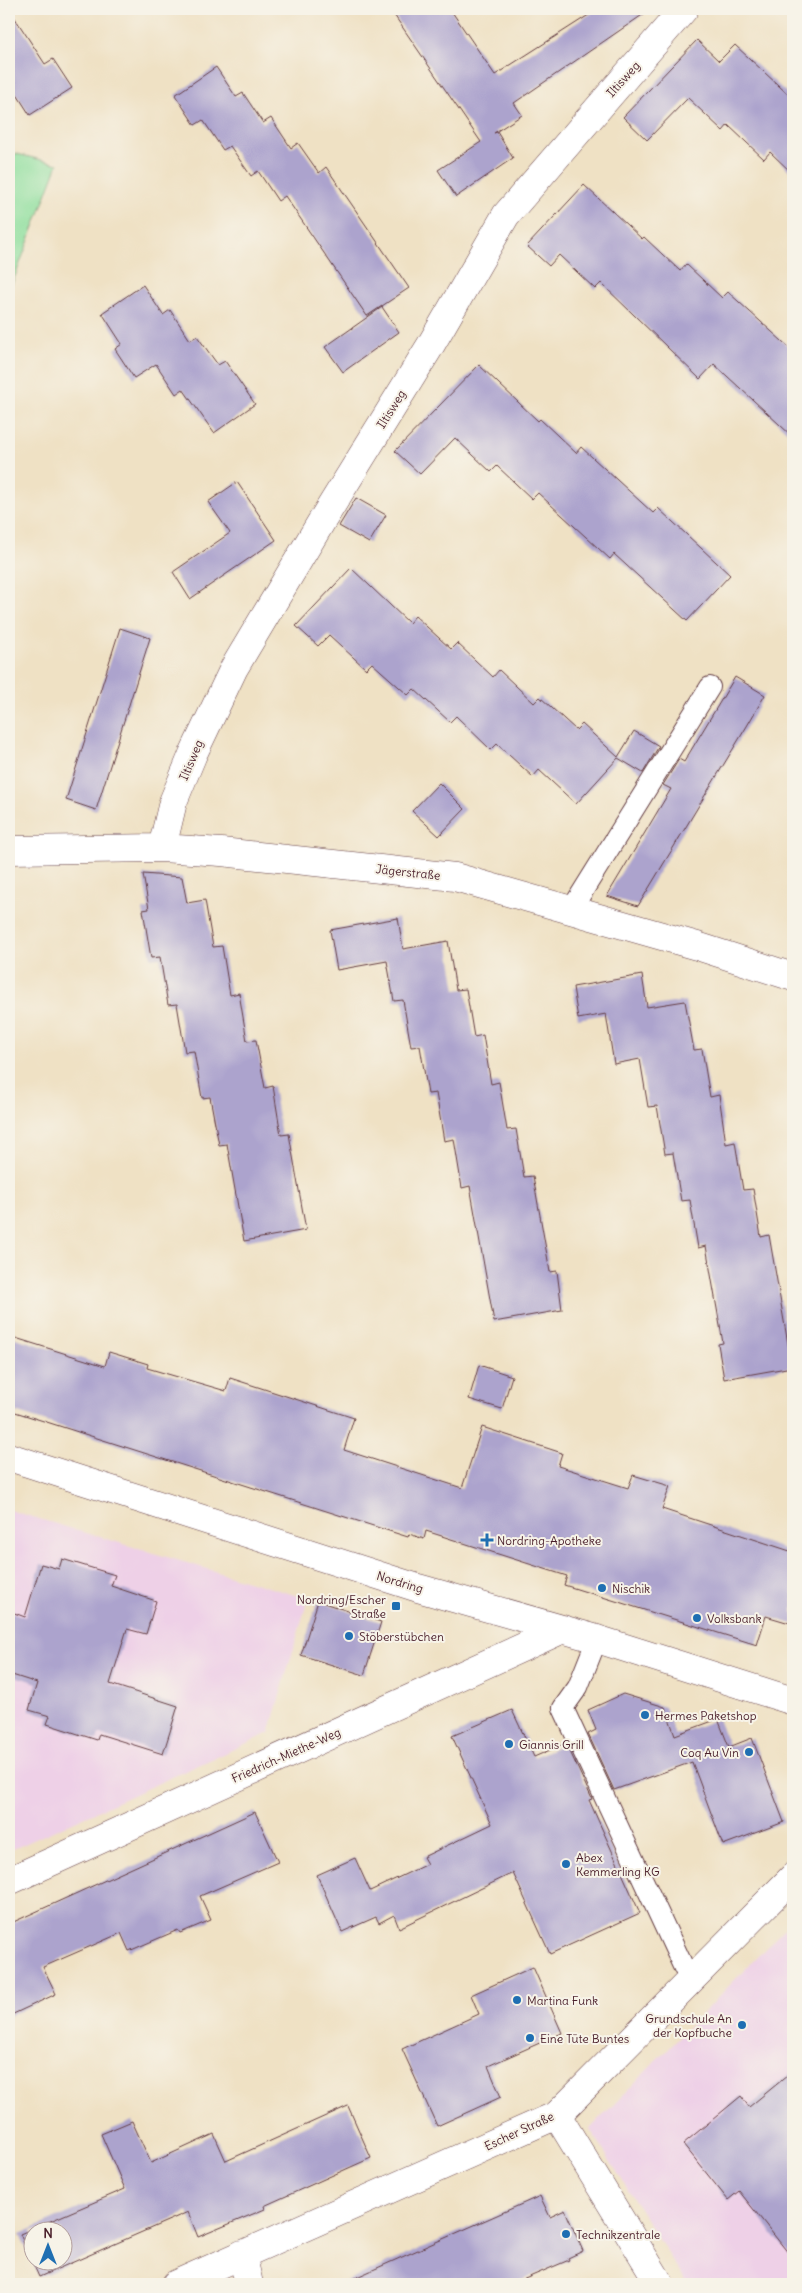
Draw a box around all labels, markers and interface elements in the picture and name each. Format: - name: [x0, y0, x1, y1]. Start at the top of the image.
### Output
- street label: Iltisweg: [603, 58, 643, 100]
- street label: Iltisweg: [373, 387, 409, 431]
- street label: Iltisweg: [176, 737, 206, 783]
- street label: Jägerstraße: [375, 861, 441, 883]
- place label: Nordring-Apotheke: [497, 1533, 601, 1548]
- marker: Nordring-Apotheke: [481, 1534, 493, 1546]
- street label: Nordring: [375, 1568, 425, 1596]
- place label: Nischik: [612, 1581, 650, 1596]
- marker: Nischik: [596, 1582, 608, 1594]
- place label: Nordring/Escher Straße: [297, 1592, 386, 1621]
- marker: Nordring/Escher Straße: [390, 1600, 402, 1612]
- place label: Volksbank: [707, 1611, 762, 1626]
- marker: Volksbank: [691, 1612, 703, 1624]
- place label: Stöberstübchen: [359, 1629, 444, 1644]
- marker: Stöberstübchen: [343, 1630, 355, 1642]
- place label: Hermes Paketshop: [655, 1708, 757, 1723]
- marker: Hermes Paketshop: [639, 1709, 651, 1721]
- street label: Friedrich-Miethe-Weg: [229, 1724, 343, 1786]
- place label: Giannis Grill: [519, 1737, 584, 1752]
- marker: Giannis Grill: [503, 1738, 515, 1750]
- place label: Coq Au Vin: [680, 1745, 739, 1760]
- marker: Coq Au Vin: [743, 1746, 755, 1758]
- place label: Abex Kemmerling KG: [576, 1850, 660, 1879]
- marker: Abex Kemmerling KG: [560, 1858, 572, 1870]
- place label: Martina Funk: [527, 1993, 598, 2008]
- marker: Martina Funk: [511, 1994, 523, 2006]
- place label: Grundschule An der Kopfbuche: [645, 2011, 732, 2040]
- marker: Grundschule An der Kopfbuche: [736, 2019, 748, 2031]
- place label: Eine Tüte Buntes: [540, 2031, 629, 2046]
- marker: Eine Tüte Buntes: [524, 2032, 536, 2044]
- street label: Escher Straße: [482, 2108, 556, 2154]
- north arrow: [22, 2220, 72, 2270]
- text: N: [43, 2224, 53, 2242]
- place label: Technikzentrale: [576, 2227, 660, 2242]
- marker: Technikzentrale: [560, 2228, 572, 2240]

